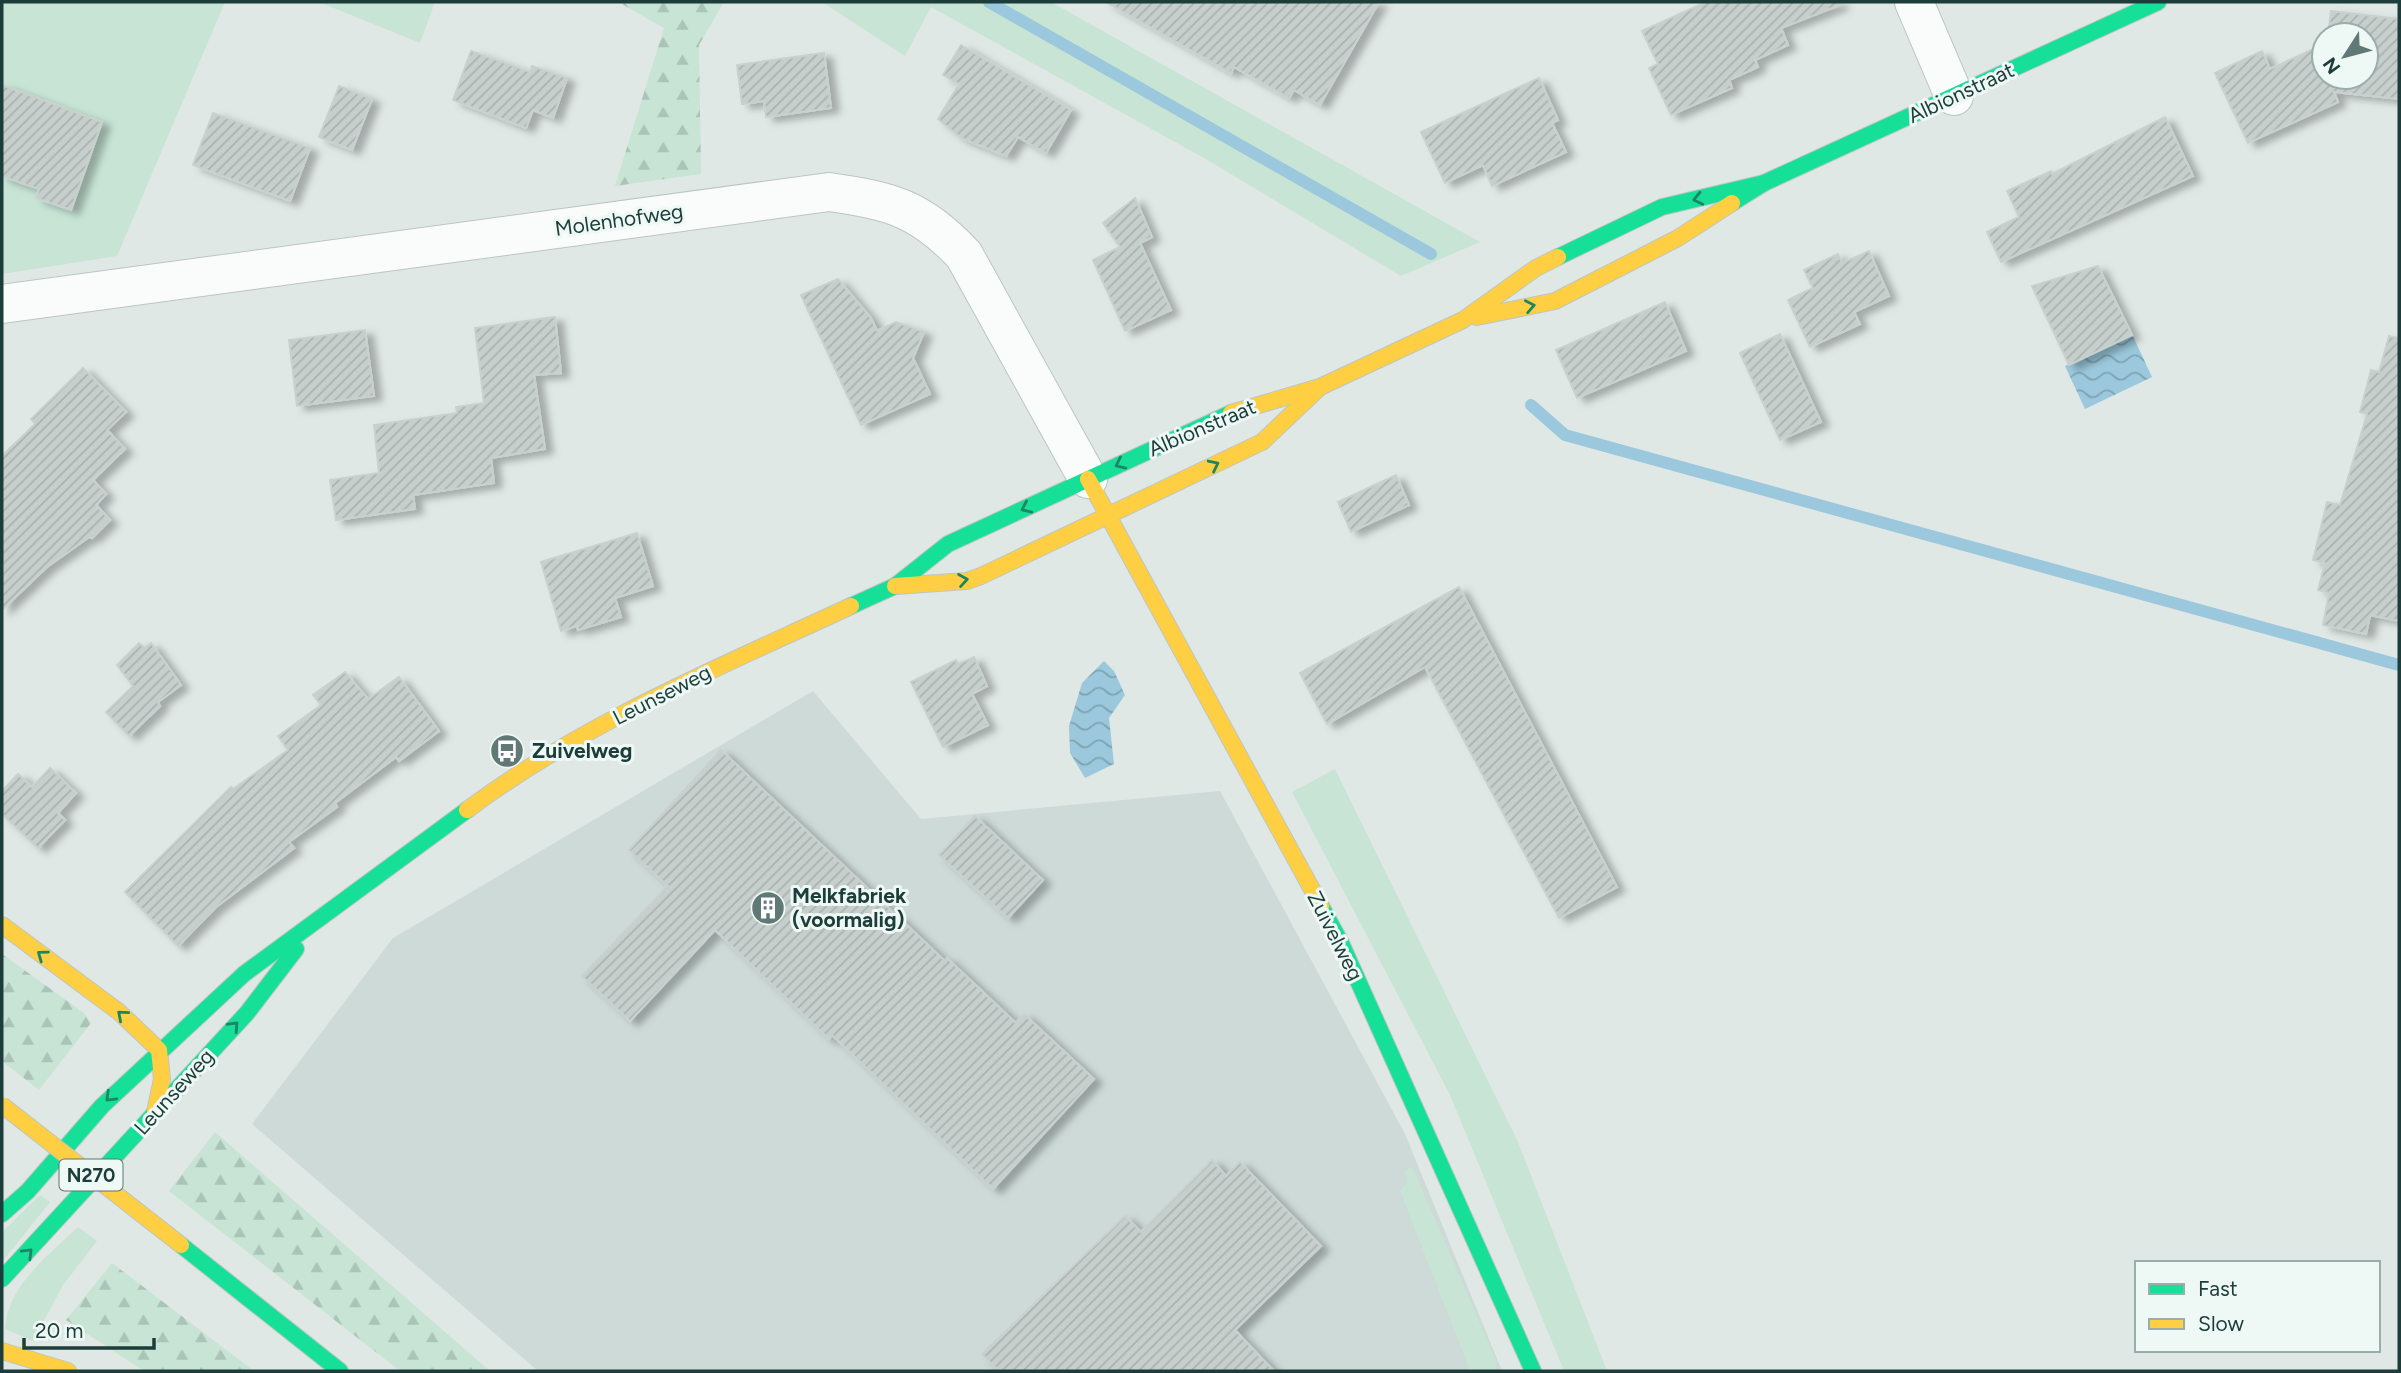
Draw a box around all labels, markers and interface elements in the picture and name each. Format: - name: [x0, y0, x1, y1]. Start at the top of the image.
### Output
- north arrow: [2310, 21, 2380, 91]
- text: N: [2318, 53, 2345, 78]
- street label: Albionstraat: [1904, 57, 2018, 128]
- one-way arrow: [1692, 190, 1704, 205]
- street label: Molenhofweg: [553, 198, 685, 241]
- one-way arrow: [1524, 300, 1536, 315]
- street label: Albionstraat: [1144, 394, 1259, 461]
- one-way arrow: [1115, 456, 1127, 470]
- one-way arrow: [1207, 459, 1219, 473]
- one-way arrow: [1021, 500, 1033, 514]
- one-way arrow: [957, 573, 969, 588]
- street label: Leunseweg: [609, 659, 715, 730]
- bus stop icon: Zuivelweg: [488, 732, 526, 770]
- place label: Zuivelweg: [532, 738, 632, 763]
- place label: Melkfabriek (voormalig): [792, 883, 907, 932]
- street label: Zuivelweg: [1302, 887, 1369, 985]
- building icon: Melkfabriek (voormalig): [749, 889, 787, 927]
- one-way arrow: [37, 950, 50, 963]
- one-way arrow: [117, 1011, 130, 1023]
- one-way arrow: [226, 1021, 239, 1034]
- street label: Leunseweg: [129, 1044, 219, 1140]
- one-way arrow: [106, 1089, 119, 1102]
- road number: N270: [60, 1160, 122, 1190]
- one-way arrow: [19, 1249, 32, 1262]
- legend: [2135, 1261, 2380, 1352]
- text: Fast: [2198, 1276, 2238, 1301]
- scale bar: [24, 1306, 154, 1350]
- text: Slow: [2198, 1311, 2244, 1336]
- text: 20 m: [35, 1318, 83, 1343]

